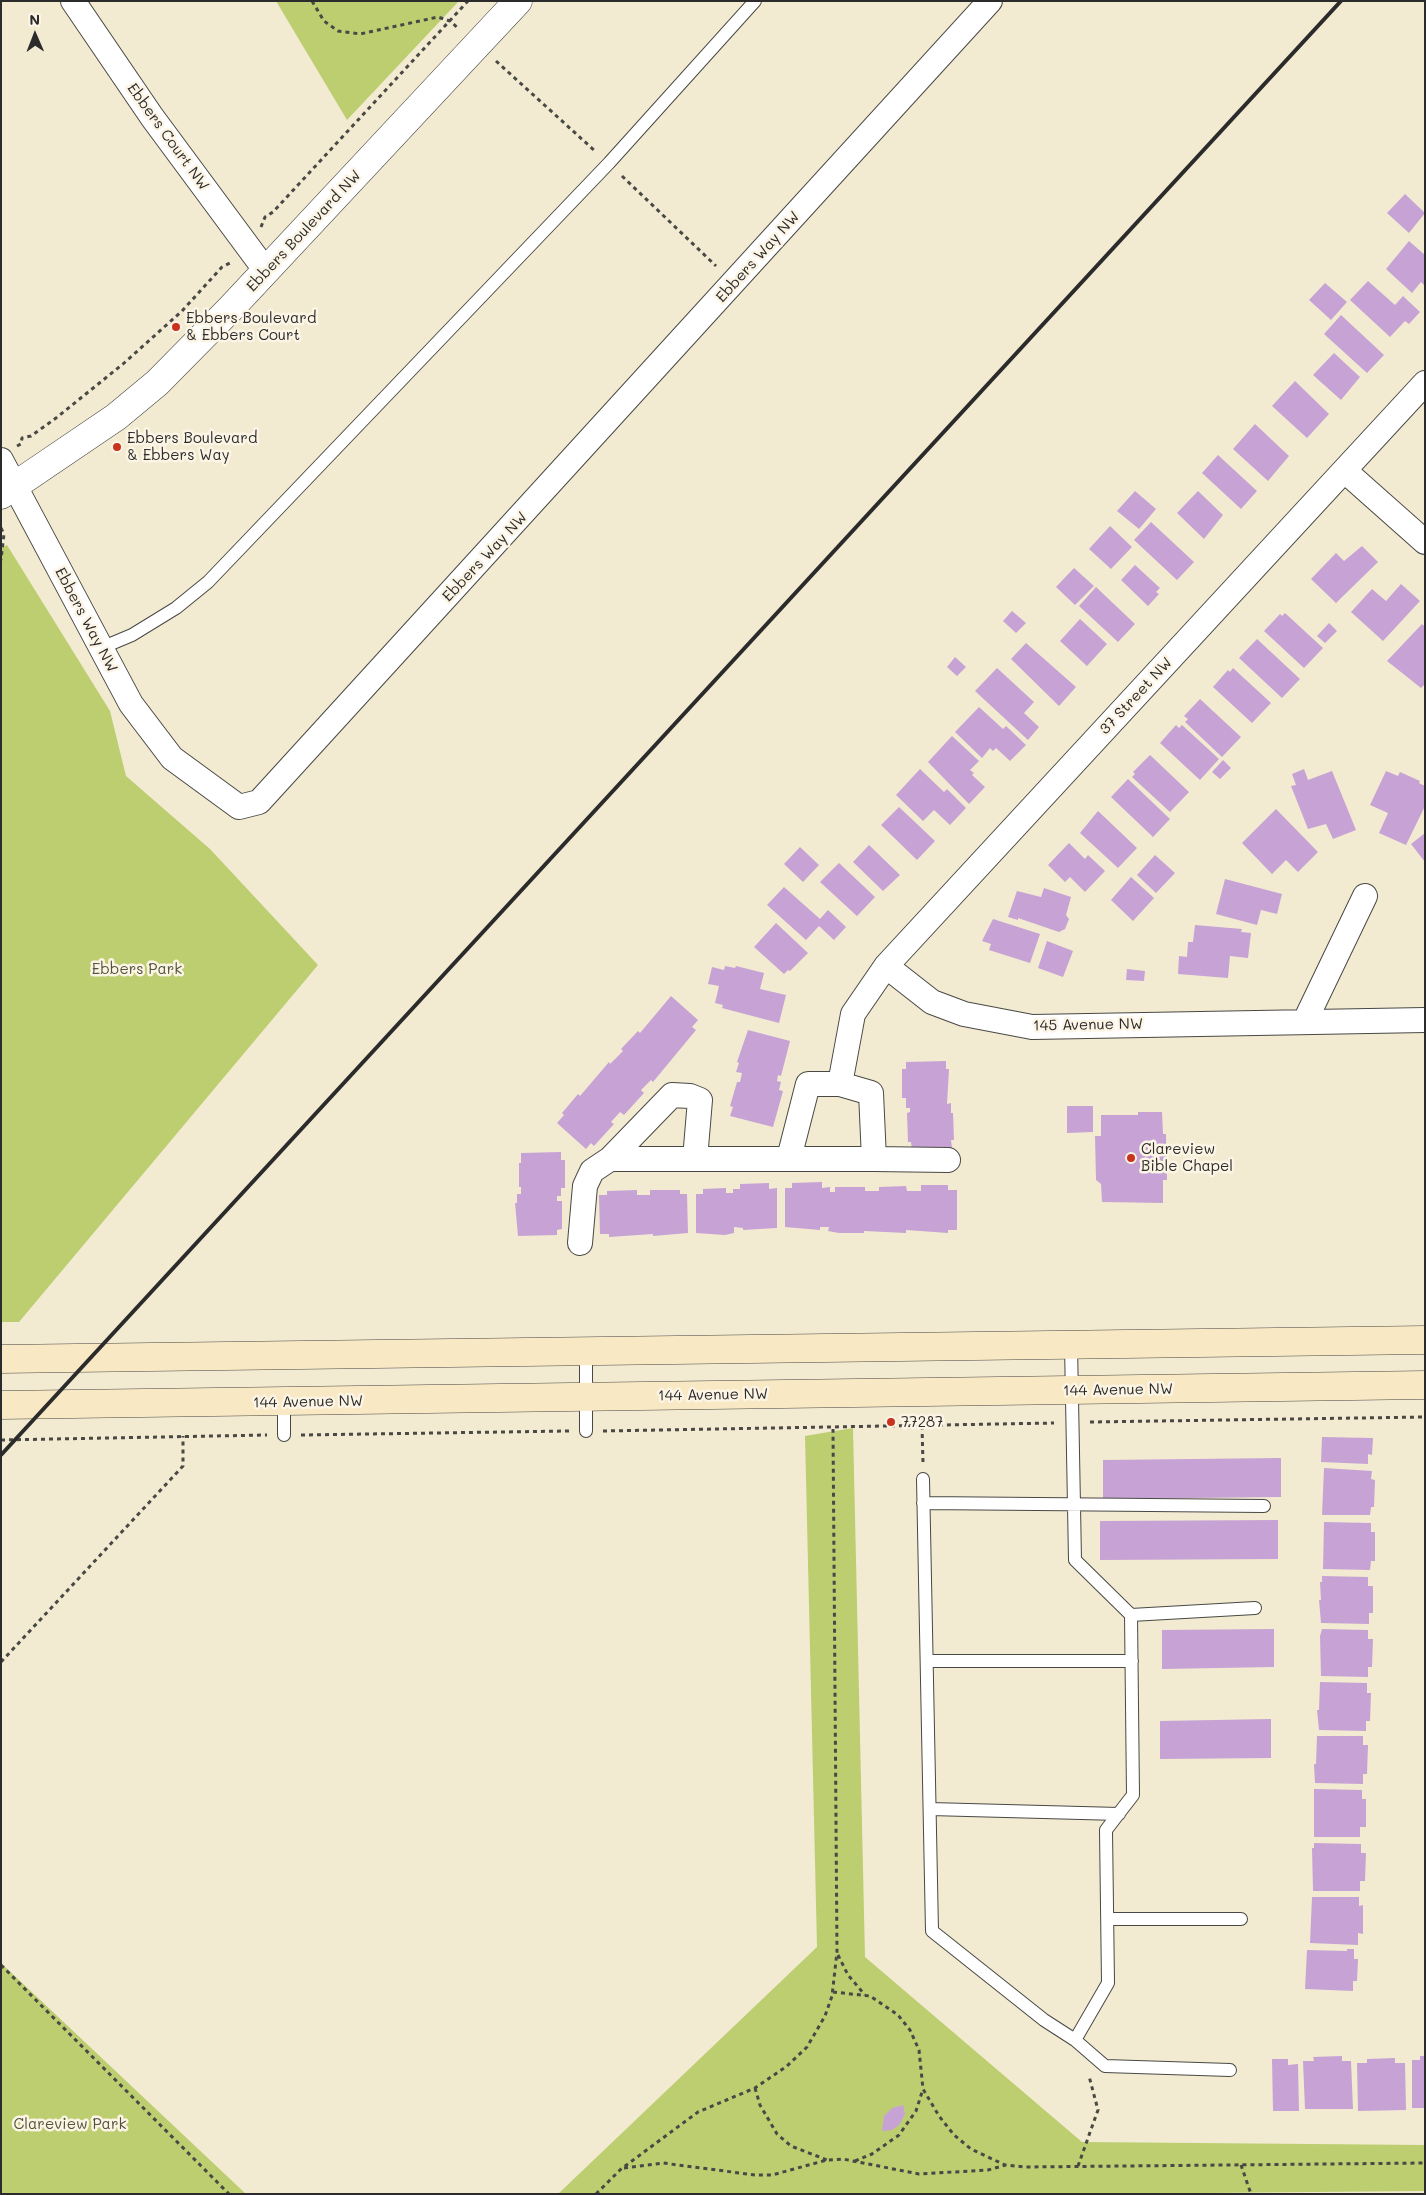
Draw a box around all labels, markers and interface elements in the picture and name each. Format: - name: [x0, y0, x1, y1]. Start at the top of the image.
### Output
- north arrow: [10, 10, 60, 60]
- text: N: [29, 10, 40, 29]
- street label: Ebbers Court NW: [123, 80, 213, 194]
- street label: Ebbers Boulevard NW: [243, 167, 365, 295]
- street label: Ebbers Way NW: [713, 208, 803, 306]
- place label: Ebbers Boulevard & Ebbers Court: [186, 309, 316, 344]
- marker: Ebbers Boulevard & Ebbers Court: [170, 321, 182, 333]
- place label: Ebbers Boulevard & Ebbers Way: [127, 429, 257, 464]
- marker: Ebbers Boulevard & Ebbers Way: [111, 441, 123, 453]
- street label: Ebbers Way NW: [439, 508, 531, 606]
- street label: Ebbers Way NW: [51, 565, 121, 675]
- street label: 37 Street NW: [1096, 654, 1176, 738]
- park label: Ebbers Park: [92, 960, 182, 978]
- street label: 145 Avenue NW: [1033, 1015, 1143, 1035]
- place label: Clareview Bible Chapel: [1141, 1140, 1233, 1175]
- marker: Clareview Bible Chapel: [1125, 1152, 1137, 1164]
- street label: 144 Avenue NW: [1063, 1380, 1173, 1400]
- street label: 144 Avenue NW: [658, 1385, 768, 1405]
- street label: 144 Avenue NW: [253, 1392, 363, 1412]
- place label: 77287: [901, 1413, 943, 1431]
- marker: 77287: [885, 1416, 897, 1428]
- park label: Clareview Park: [14, 2115, 126, 2133]

